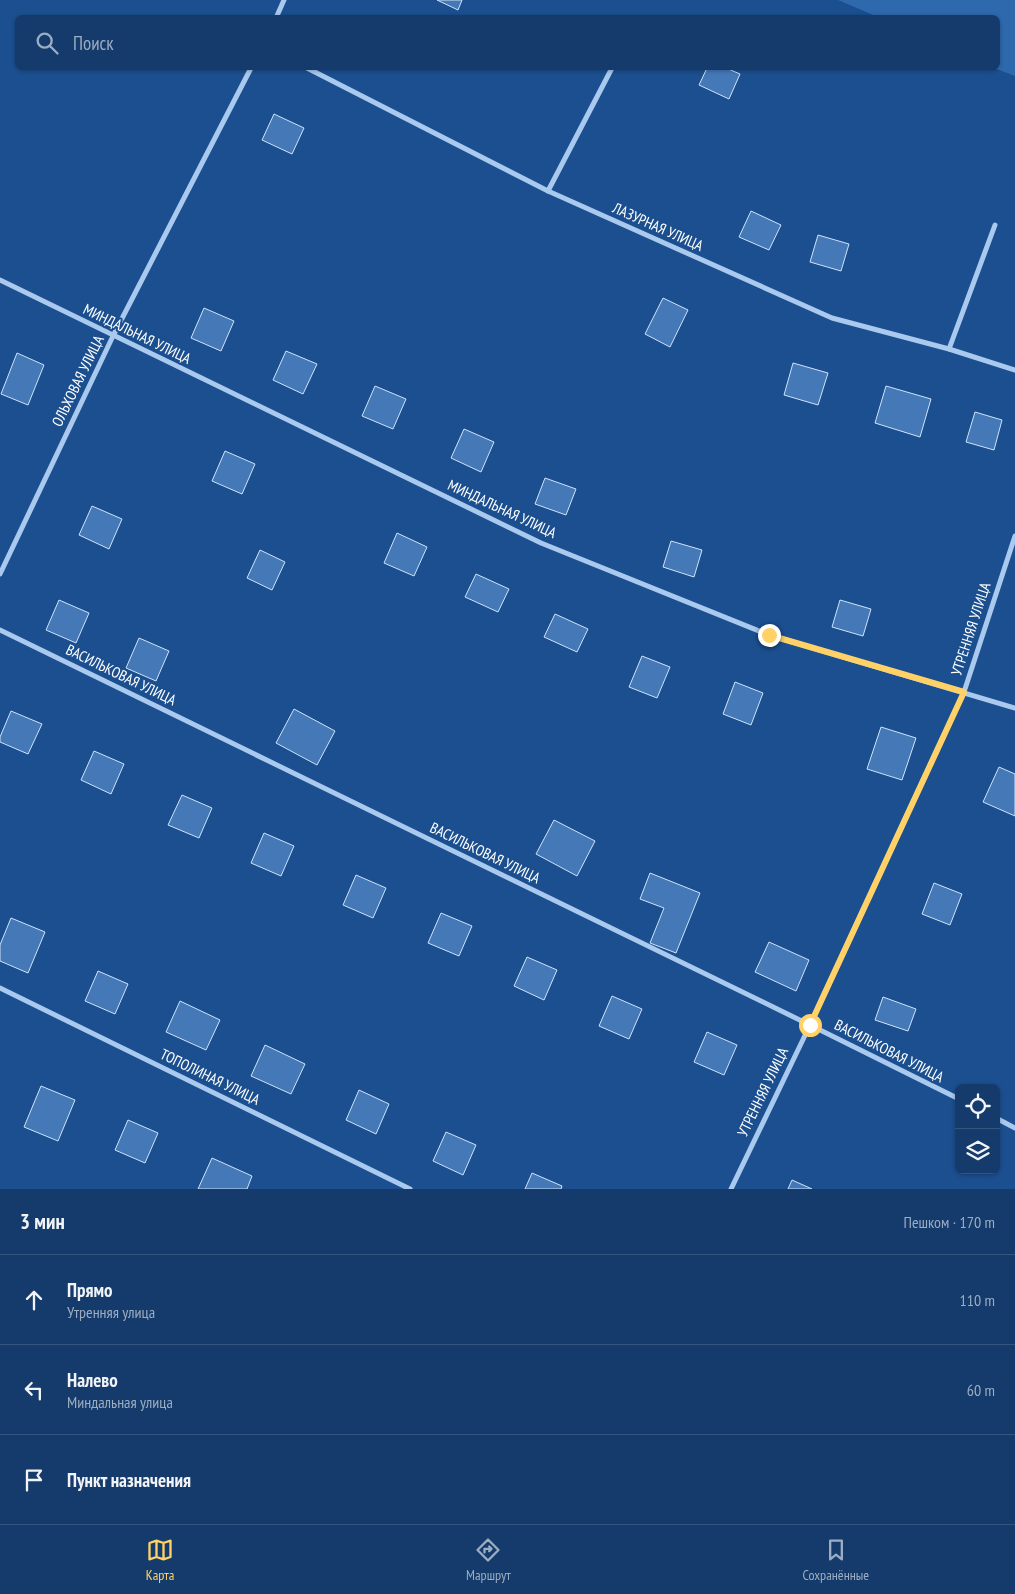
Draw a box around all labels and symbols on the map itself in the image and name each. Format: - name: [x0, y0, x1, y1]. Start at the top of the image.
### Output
- street label: ЛАЗУРНАЯ УЛИЦА: [609, 198, 707, 255]
- street label: МИНДАЛЬНАЯ УЛИЦА: [80, 299, 195, 368]
- street label: ОЛЬХОВАЯ УЛИЦА: [47, 331, 108, 430]
- street label: МИНДАЛЬНАЯ УЛИЦА: [445, 475, 560, 542]
- street label: УТРЕННЯЯ УЛИЦА: [947, 579, 995, 678]
- route end: [758, 624, 781, 647]
- street label: ВАСИЛЬКОВАЯ УЛИЦА: [63, 640, 180, 710]
- street label: ВАСИЛЬКОВАЯ УЛИЦА: [427, 818, 544, 888]
- route start: [799, 1014, 822, 1037]
- street label: ВАСИЛЬКОВАЯ УЛИЦА: [831, 1015, 948, 1087]
- street label: УТРЕННЯЯ УЛИЦА: [733, 1043, 793, 1139]
- street label: ТОПОЛИНАЯ УЛИЦА: [157, 1044, 264, 1109]

